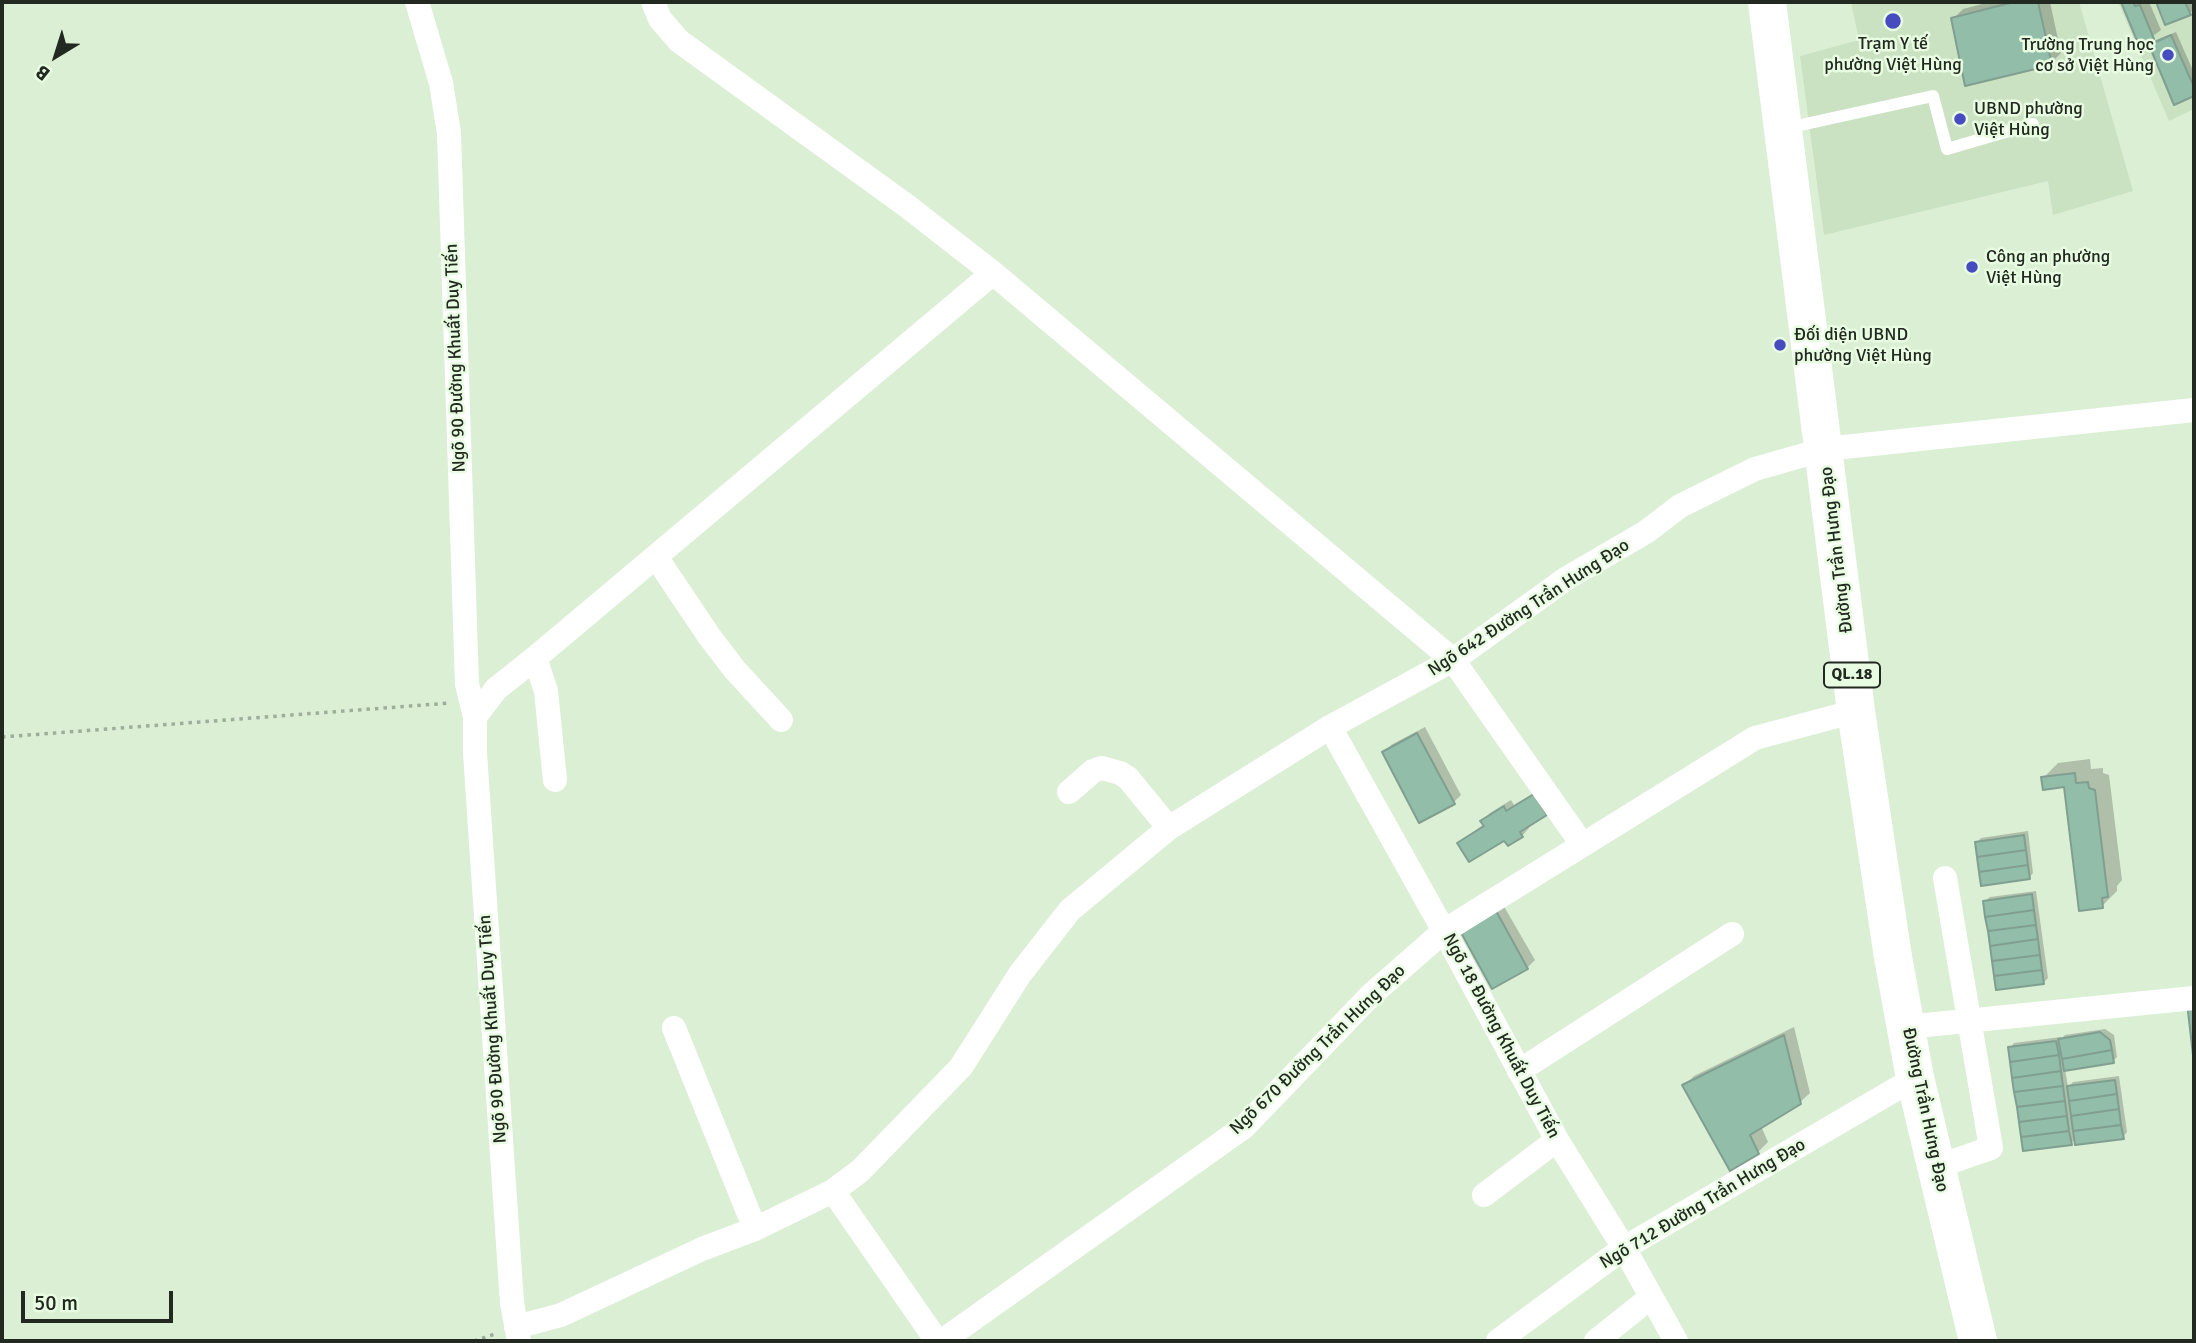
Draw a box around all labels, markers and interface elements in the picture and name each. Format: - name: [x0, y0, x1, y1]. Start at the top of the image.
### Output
- marker: Trạm Y tế phường Việt Hùng: [1883, 11, 1903, 31]
- north arrow: [21, 21, 91, 91]
- place label: Trạm Y tế phường Việt Hùng: [1824, 33, 1962, 76]
- place label: Trường Trung học cơ sở Việt Hùng: [2021, 34, 2154, 76]
- marker: Trường Trung học cơ sở Việt Hùng: [2160, 47, 2176, 63]
- text: B: [31, 59, 55, 86]
- place label: UBND phường Việt Hùng: [1974, 98, 2083, 140]
- marker: UBND phường Việt Hùng: [1952, 111, 1968, 127]
- street label: Ngõ 90 Đường Khuất Duy Tiến: [441, 243, 471, 473]
- place label: Công an phường Việt Hùng: [1986, 246, 2110, 288]
- marker: Công an phường Việt Hùng: [1964, 259, 1980, 275]
- place label: Đối diện UBND phường Việt Hùng: [1794, 324, 1932, 366]
- marker: Đối diện UBND phường Việt Hùng: [1772, 337, 1788, 353]
- street label: Đường Trần Hưng Đạo: [1816, 465, 1858, 635]
- street label: Ngõ 642 Đường Trần Hưng Đạo: [1424, 535, 1634, 681]
- road number: QL.18: [1824, 662, 1880, 688]
- street label: Ngõ 90 Đường Khuất Duy Tiến: [474, 914, 512, 1144]
- street label: Ngõ 18 Đường Khuất Duy Tiến: [1438, 930, 1564, 1142]
- street label: Ngõ 670 Đường Trần Hưng Đạo: [1226, 960, 1410, 1140]
- street label: Đường Trần Hưng Đạo: [1897, 1026, 1953, 1194]
- street label: Ngõ 712 Đường Trần Hưng Đạo: [1596, 1134, 1810, 1274]
- scale bar: [24, 1276, 177, 1320]
- text: 50 m: [34, 1290, 78, 1316]

